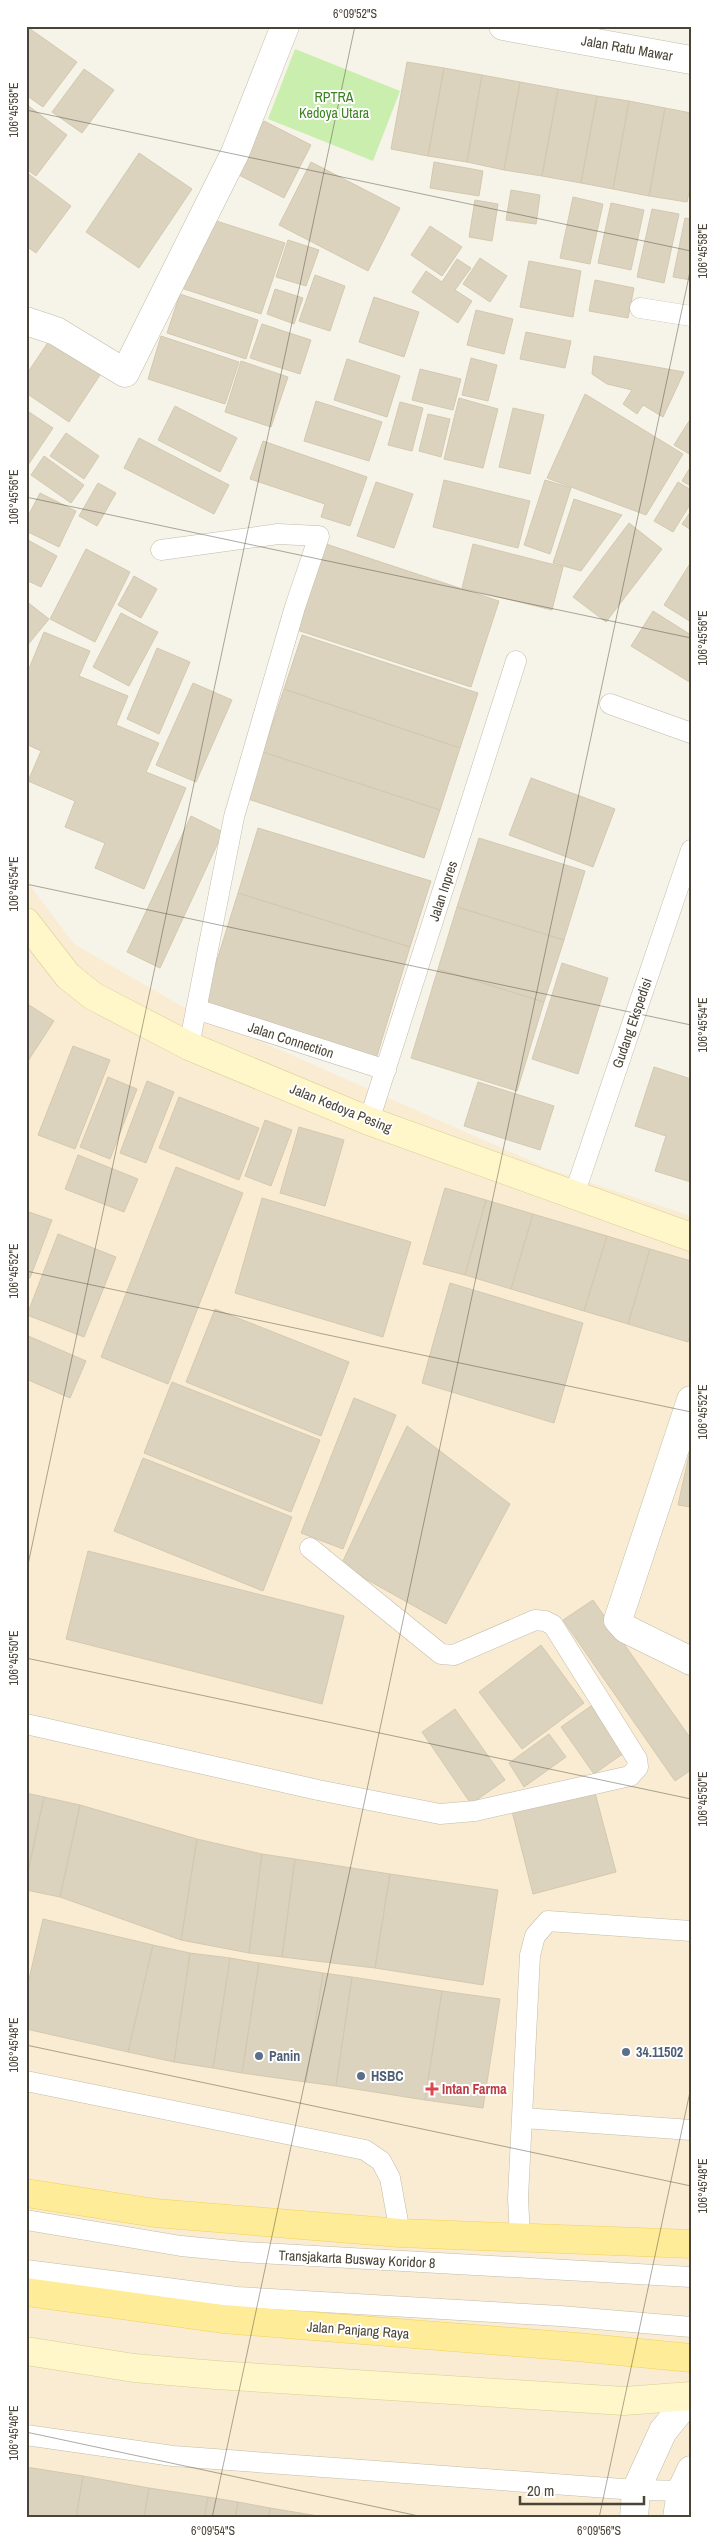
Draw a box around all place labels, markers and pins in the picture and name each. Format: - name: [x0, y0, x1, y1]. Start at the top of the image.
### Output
- place label: 34.11502: [636, 2043, 683, 2061]
- marker: 34.11502: [620, 2046, 632, 2058]
- place label: Panin: [269, 2047, 300, 2065]
- marker: Panin: [253, 2050, 265, 2062]
- place label: HSBC: [371, 2067, 404, 2085]
- marker: HSBC: [355, 2070, 367, 2082]
- place label: Intan Farma: [442, 2080, 507, 2098]
- marker: Intan Farma: [426, 2083, 438, 2095]

